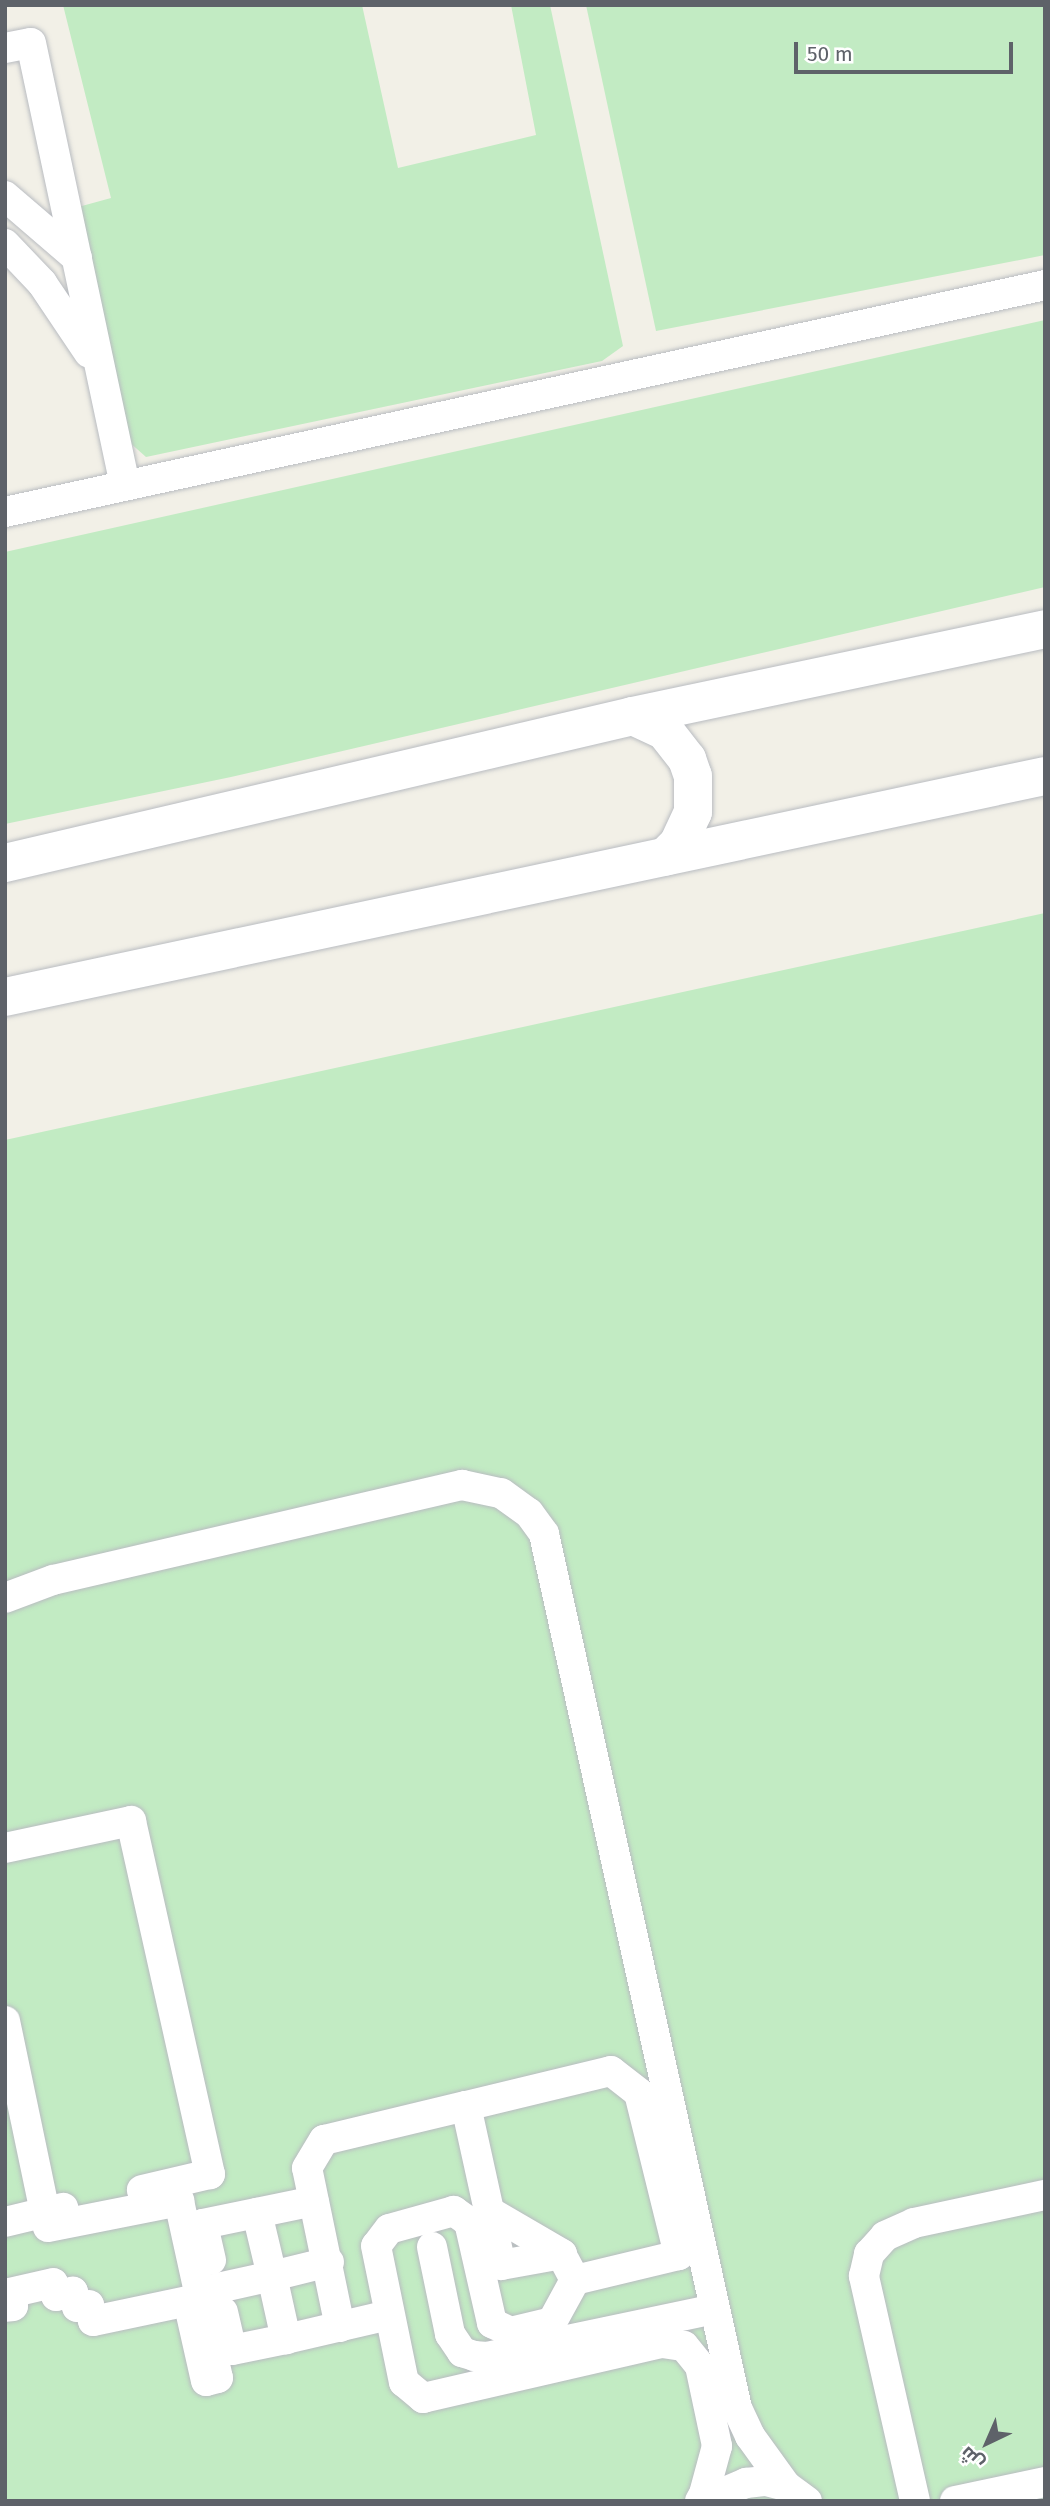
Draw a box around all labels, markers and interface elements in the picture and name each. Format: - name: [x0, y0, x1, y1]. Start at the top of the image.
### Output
- scale bar: [798, 28, 1017, 72]
- text: 50 m: [807, 41, 853, 67]
- north arrow: [952, 2408, 1022, 2478]
- text: ش: [955, 2442, 989, 2475]

